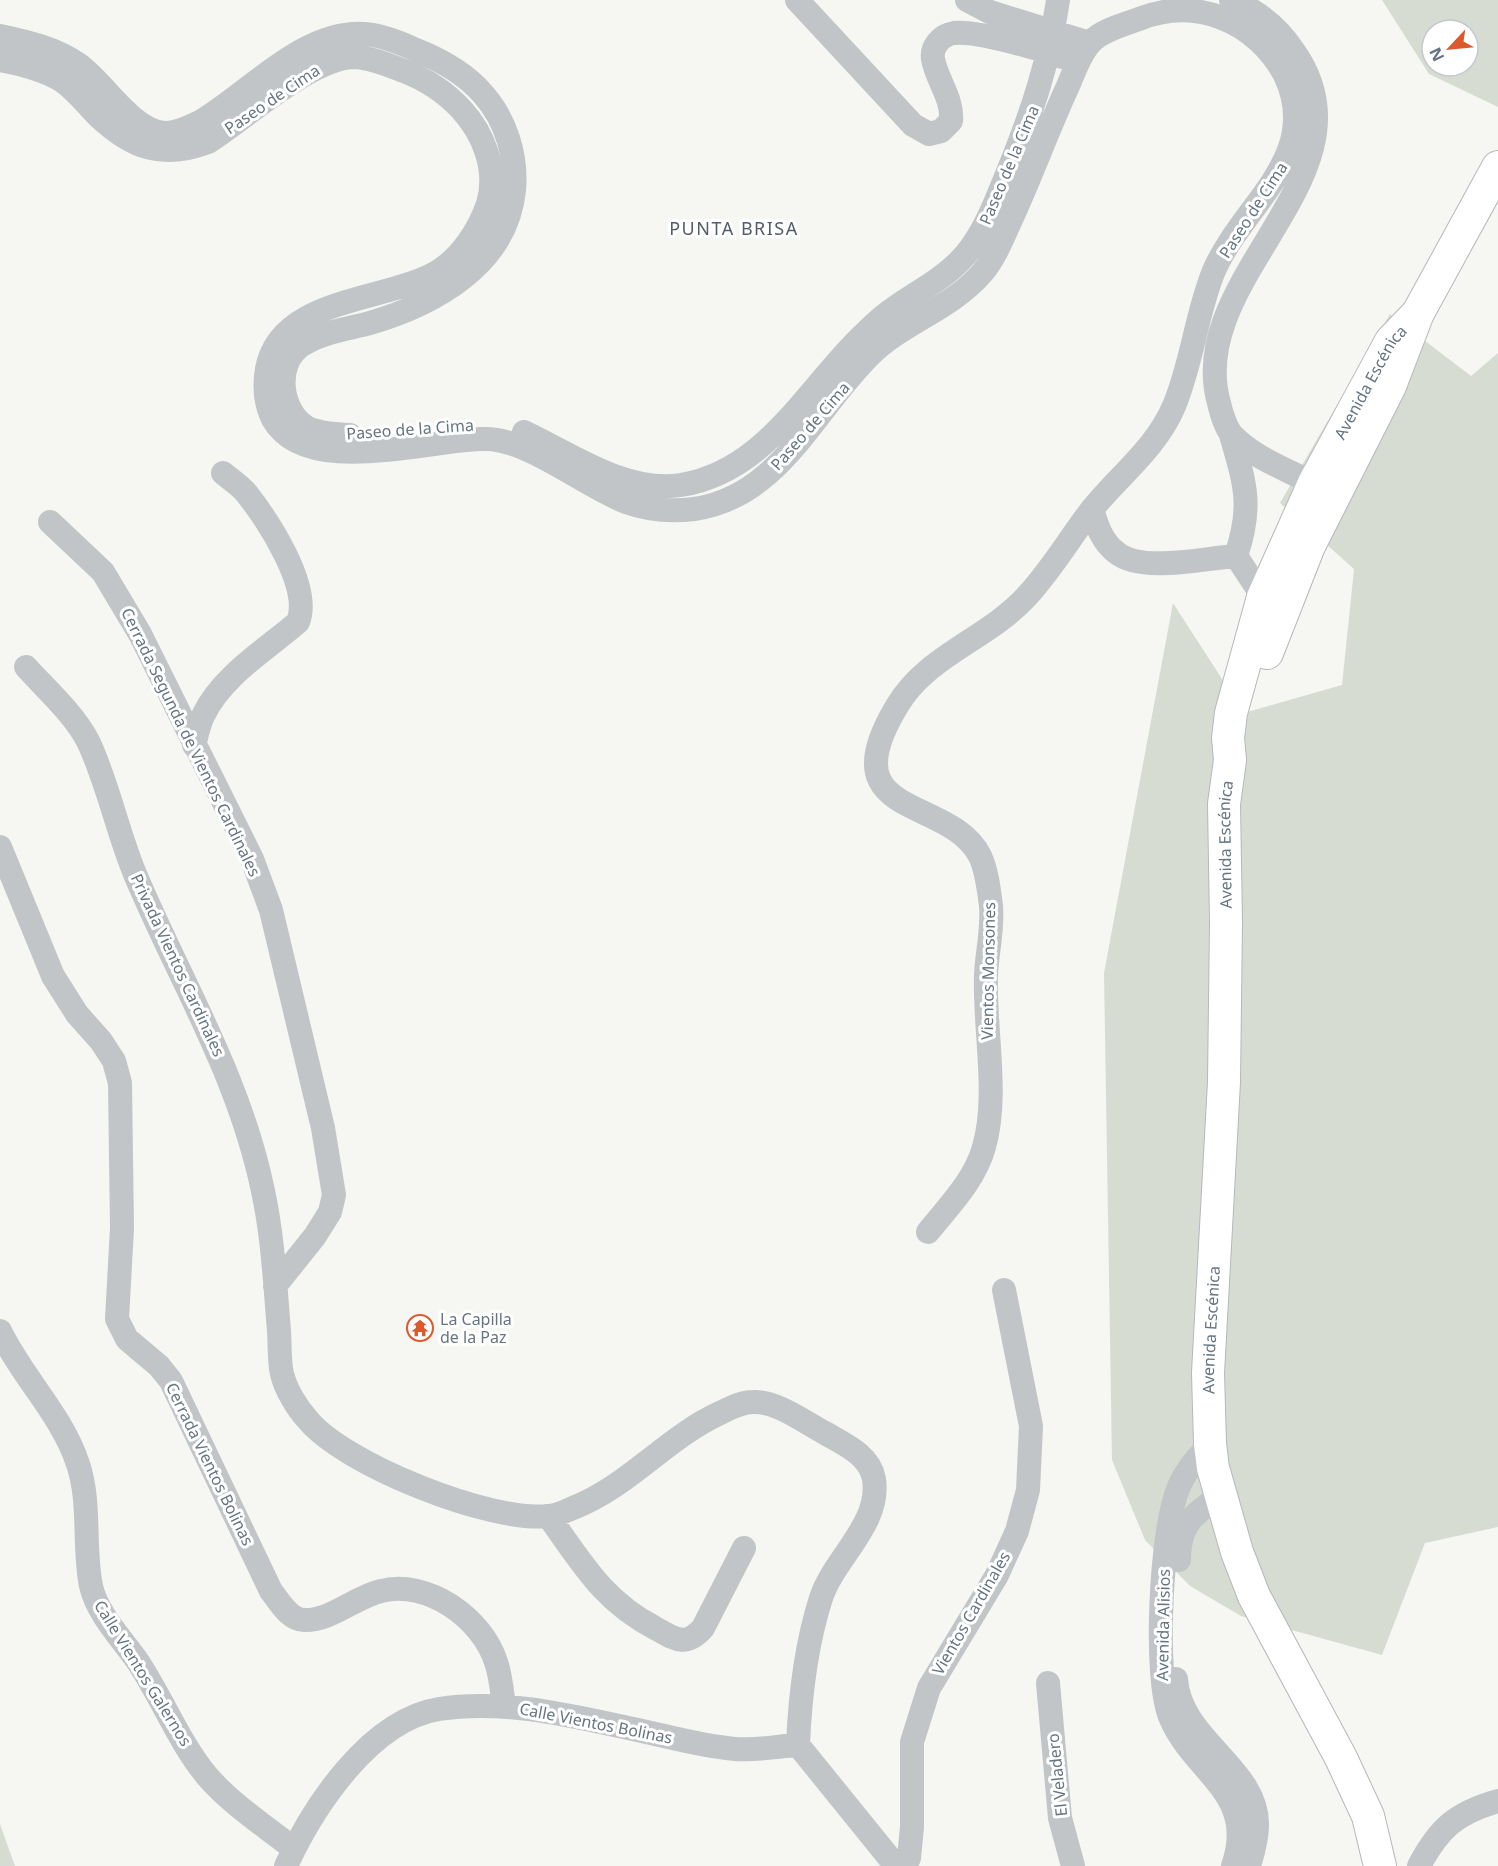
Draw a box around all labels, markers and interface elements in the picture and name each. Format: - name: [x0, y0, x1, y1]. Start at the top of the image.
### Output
- north arrow: [1420, 18, 1480, 78]
- text: N: [1424, 44, 1449, 65]
- street label: Paseo de Cima: [220, 59, 324, 139]
- street label: Paseo de la Cima: [974, 102, 1044, 228]
- street label: Paseo de Cima: [1214, 158, 1292, 262]
- district label: PUNTA BRISA: [669, 216, 799, 240]
- street label: Avenida Escénica: [1329, 320, 1412, 443]
- street label: Paseo de Cima: [765, 377, 855, 475]
- street label: Paseo de la Cima: [346, 414, 474, 444]
- street label: Cerrada Segunda de Vientos Cardinales: [116, 604, 266, 880]
- street label: Avenida Escénica: [1213, 779, 1238, 909]
- street label: Privada Vientos Cardinales: [126, 870, 230, 1060]
- street label: Vientos Monsones: [976, 902, 1000, 1040]
- street label: Avenida Escénica: [1197, 1265, 1225, 1395]
- place label: La Capilla de la Paz: [440, 1308, 512, 1348]
- temple icon: La Capilla de la Paz: [405, 1313, 435, 1343]
- street label: Cerrada Vientos Bolinas: [161, 1379, 259, 1549]
- street label: Vientos Cardinales: [927, 1547, 1015, 1679]
- street label: Avenida Alisios: [1151, 1569, 1175, 1681]
- street label: Calle Vientos Galernos: [89, 1596, 197, 1750]
- street label: Calle Vientos Bolinas: [518, 1697, 674, 1749]
- street label: El Veladero: [1042, 1732, 1072, 1818]

